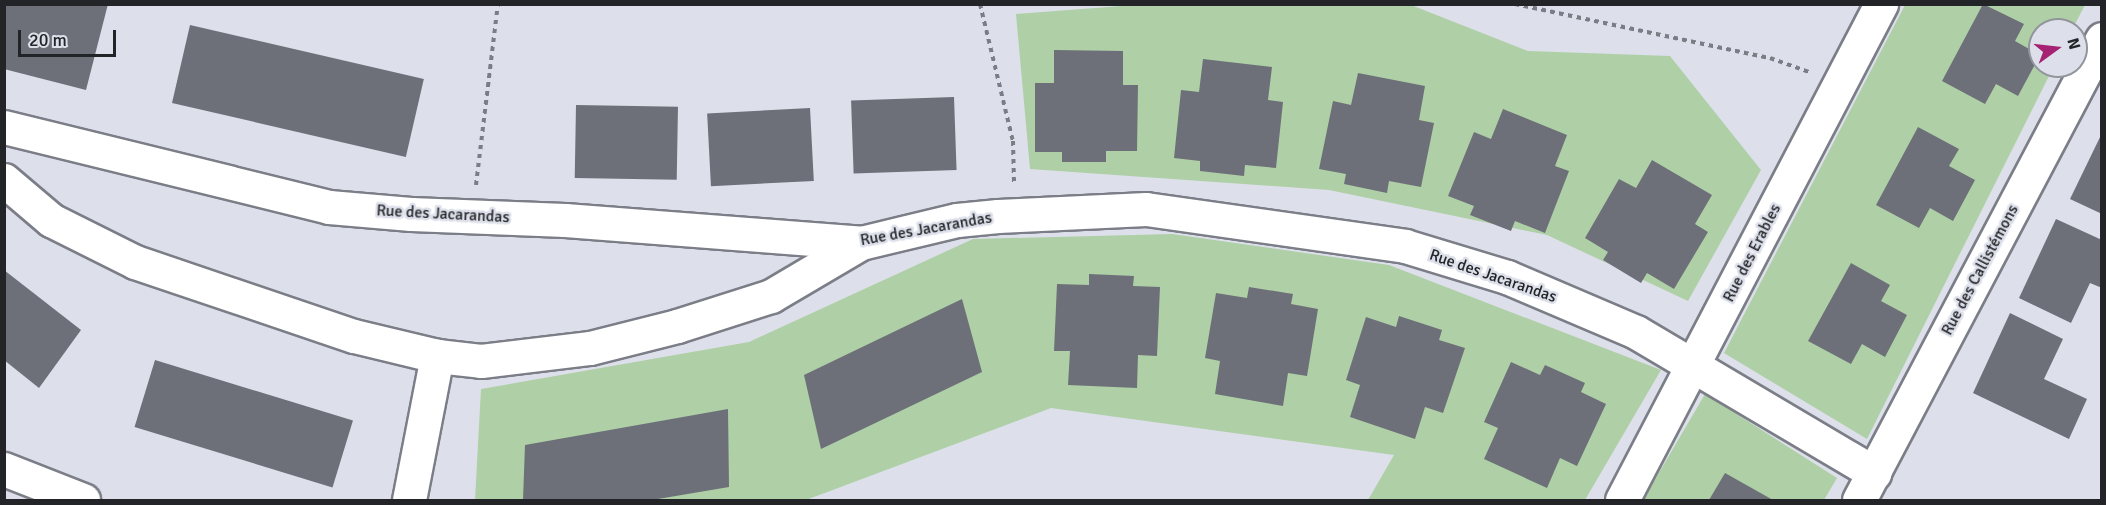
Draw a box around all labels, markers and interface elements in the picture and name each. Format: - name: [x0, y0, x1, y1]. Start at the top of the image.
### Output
- scale bar: [21, 18, 118, 56]
- north arrow: [2028, 18, 2088, 78]
- text: 20 m: [29, 29, 67, 51]
- text: N: [2062, 36, 2085, 52]
- street label: Rue des Jacarandas: [376, 201, 510, 227]
- street label: Rue des Erables: [1719, 201, 1785, 305]
- street label: Rue des Callistémons: [1938, 202, 2022, 338]
- street label: Rue des Jacarandas: [859, 208, 993, 250]
- street label: Rue des Jacarandas: [1427, 245, 1559, 307]

